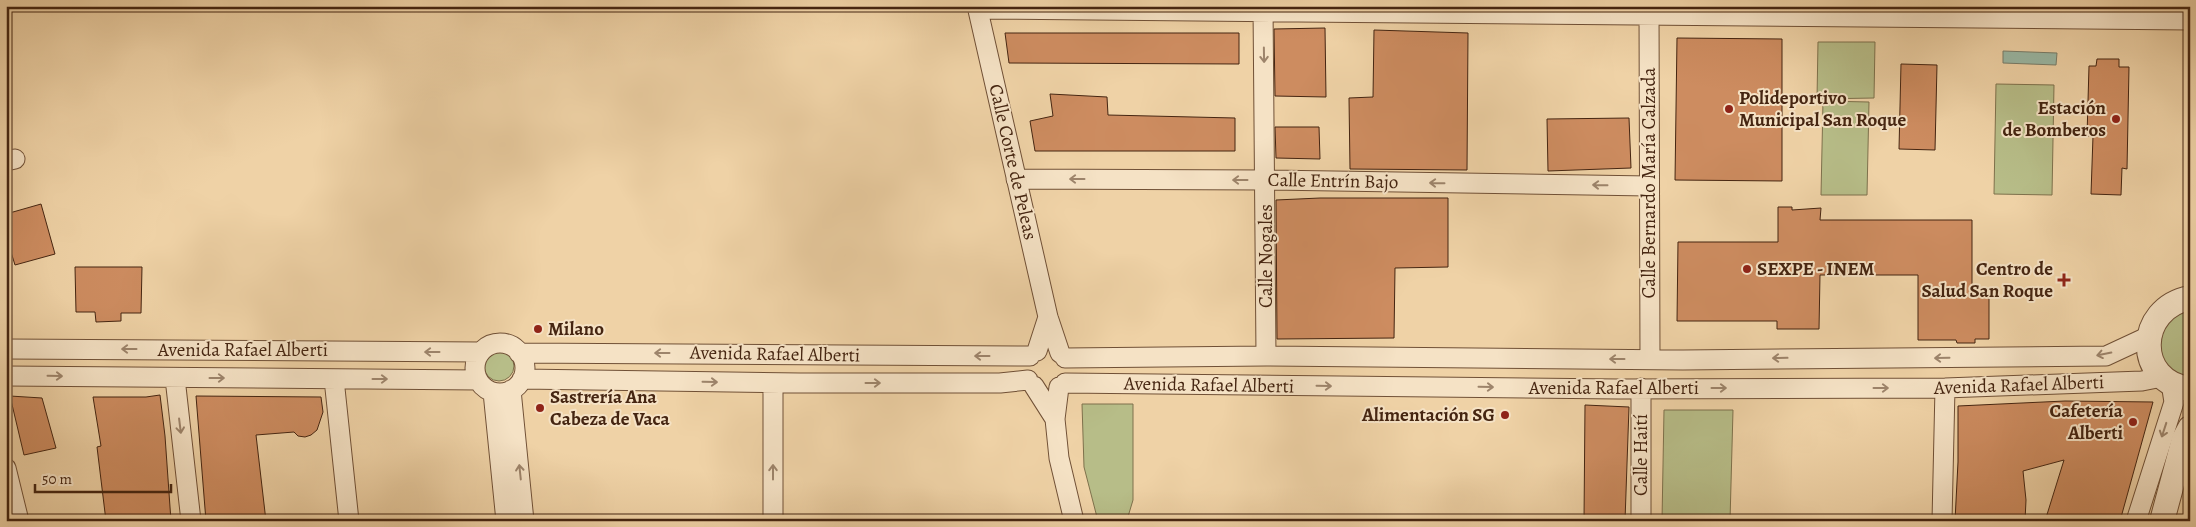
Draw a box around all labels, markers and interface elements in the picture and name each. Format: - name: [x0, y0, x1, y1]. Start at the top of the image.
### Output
- one-way arrow: [1259, 46, 1269, 63]
- street label: Calle Bernardo María Calzada: [1636, 67, 1662, 299]
- street label: Calle Corte de Peleas: [982, 81, 1044, 243]
- place label: Polideportivo Municipal San Roque: [1739, 85, 1906, 133]
- place label: Estación de Bomberos: [2002, 95, 2106, 143]
- marker: Polideportivo Municipal San Roque: [1723, 103, 1735, 115]
- marker: Estación de Bomberos: [2110, 113, 2122, 125]
- street label: Calle Entrín Bajo: [1267, 167, 1399, 195]
- one-way arrow: [1070, 175, 1086, 184]
- one-way arrow: [1232, 175, 1248, 185]
- one-way arrow: [1430, 178, 1446, 188]
- one-way arrow: [1592, 180, 1608, 190]
- street label: Calle Nogales: [1253, 204, 1279, 308]
- place label: SEXPE - INEM: [1757, 256, 1874, 282]
- place label: Centro de Salud San Roque: [1922, 256, 2053, 304]
- marker: SEXPE - INEM: [1741, 263, 1753, 275]
- marker: Centro de Salud San Roque: [2057, 273, 2071, 287]
- place label: Milano: [548, 316, 604, 342]
- marker: Milano: [532, 323, 544, 335]
- street label: Avenida Rafael Alberti: [157, 337, 328, 363]
- street label: Avenida Rafael Alberti: [689, 339, 860, 368]
- one-way arrow: [122, 345, 138, 354]
- one-way arrow: [424, 347, 440, 356]
- one-way arrow: [654, 348, 670, 357]
- one-way arrow: [2097, 350, 2113, 360]
- one-way arrow: [974, 351, 990, 361]
- one-way arrow: [1934, 353, 1950, 363]
- one-way arrow: [1609, 354, 1626, 364]
- one-way arrow: [1772, 354, 1788, 363]
- street label: Avenida Rafael Alberti: [1932, 369, 2105, 401]
- street label: Avenida Rafael Alberti: [1123, 370, 1294, 399]
- one-way arrow: [47, 372, 63, 381]
- one-way arrow: [209, 373, 225, 383]
- one-way arrow: [372, 374, 388, 384]
- street label: Avenida Rafael Alberti: [1528, 375, 1699, 401]
- one-way arrow: [702, 377, 718, 387]
- one-way arrow: [864, 378, 881, 388]
- one-way arrow: [1315, 381, 1331, 391]
- one-way arrow: [1478, 382, 1494, 392]
- one-way arrow: [1710, 383, 1726, 393]
- one-way arrow: [1872, 383, 1889, 393]
- place label: Sastrería Ana Cabeza de Vaca: [550, 384, 671, 432]
- place label: Cafetería Alberti: [2049, 398, 2124, 446]
- marker: Sastrería Ana Cabeza de Vaca: [534, 402, 546, 414]
- place label: Alimentación SG: [1361, 402, 1495, 428]
- marker: Alimentación SG: [1499, 409, 1511, 421]
- street label: Calle Haití: [1628, 414, 1654, 496]
- marker: Cafetería Alberti: [2127, 416, 2139, 428]
- one-way arrow: [175, 418, 185, 434]
- one-way arrow: [2159, 422, 2169, 438]
- scale bar: [35, 462, 171, 494]
- one-way arrow: [768, 464, 778, 480]
- one-way arrow: [515, 465, 524, 481]
- text: 50 m: [42, 469, 72, 489]

